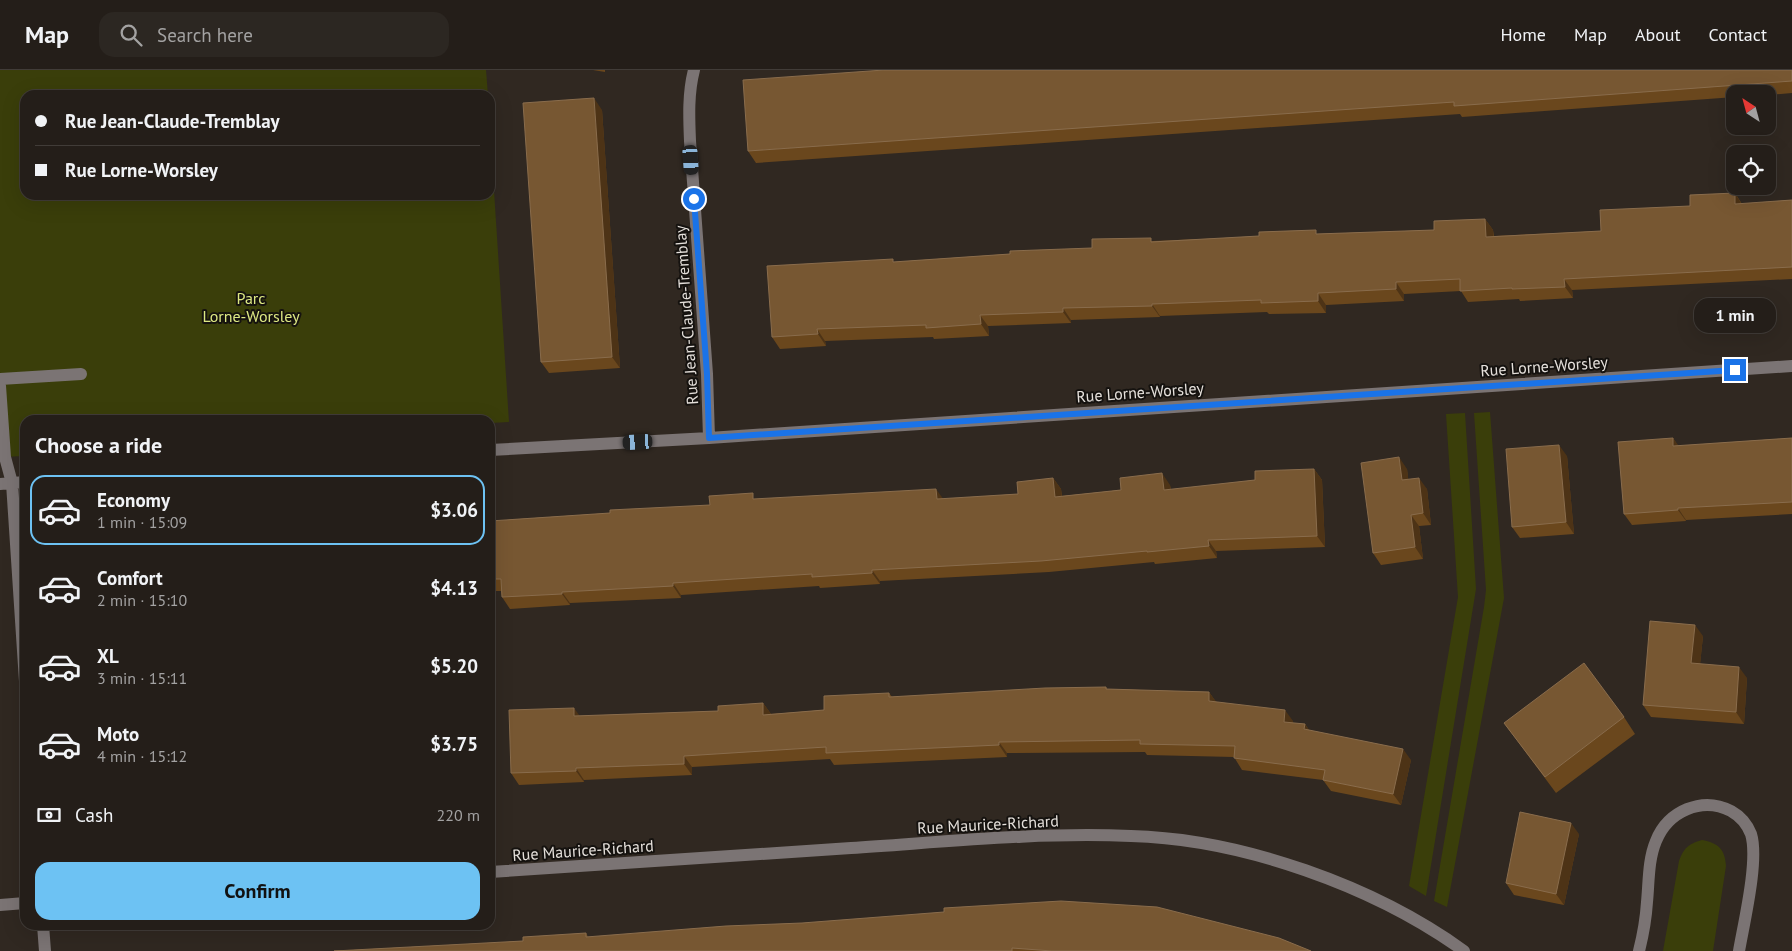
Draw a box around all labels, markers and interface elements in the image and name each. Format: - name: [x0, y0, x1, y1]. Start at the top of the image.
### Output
- search box: [99, 12, 449, 57]
- text: Map: [25, 19, 69, 50]
- icon: search: [117, 21, 145, 49]
- text: Search here: [157, 23, 253, 47]
- text: Home: [1500, 23, 1546, 46]
- text: Map: [1574, 23, 1607, 46]
- text: About: [1635, 23, 1681, 46]
- text: Contact: [1709, 23, 1767, 46]
- north arrow: [1726, 85, 1776, 135]
- map controls: [1726, 85, 1776, 195]
- text: Rue Jean-Claude-Tremblay: [65, 109, 280, 133]
- car: [682, 145, 699, 175]
- button: locate: [1726, 145, 1776, 195]
- text: Rue Lorne-Worsley: [65, 158, 218, 182]
- route start: [683, 188, 705, 210]
- street label: Rue Jean-Claude-Tremblay: [670, 224, 702, 405]
- park label: Parc Lorne-Worsley: [202, 288, 300, 326]
- callout: 1 min: [1694, 298, 1776, 332]
- text: 1 min: [1715, 305, 1755, 325]
- street label: Rue Lorne-Worsley: [1480, 352, 1609, 380]
- route end: [1724, 359, 1746, 381]
- street label: Rue Lorne-Worsley: [1076, 378, 1205, 406]
- text: Choose a ride: [35, 431, 162, 459]
- car: [622, 434, 653, 450]
- icon: car: [37, 488, 82, 533]
- text: Economy: [97, 488, 170, 512]
- text: $3.06: [430, 498, 478, 522]
- text: 1 min · 15:09: [97, 512, 187, 532]
- icon: car: [37, 566, 82, 611]
- text: Comfort: [97, 566, 163, 590]
- text: $4.13: [430, 576, 478, 600]
- text: 2 min · 15:10: [97, 590, 187, 610]
- icon: car: [37, 644, 82, 689]
- text: XL: [97, 644, 119, 668]
- text: $5.20: [430, 654, 478, 678]
- text: 3 min · 15:11: [97, 668, 187, 688]
- icon: car: [37, 722, 82, 767]
- text: Moto: [97, 722, 139, 746]
- text: $3.75: [430, 732, 478, 756]
- text: 4 min · 15:12: [97, 746, 187, 766]
- icon: cash: [35, 801, 63, 829]
- text: Cash: [75, 803, 113, 827]
- text: 220 m: [437, 805, 480, 825]
- street label: Rue Maurice-Richard: [917, 810, 1059, 838]
- street label: Rue Maurice-Richard: [512, 835, 654, 865]
- button: Confirm: [35, 862, 480, 920]

